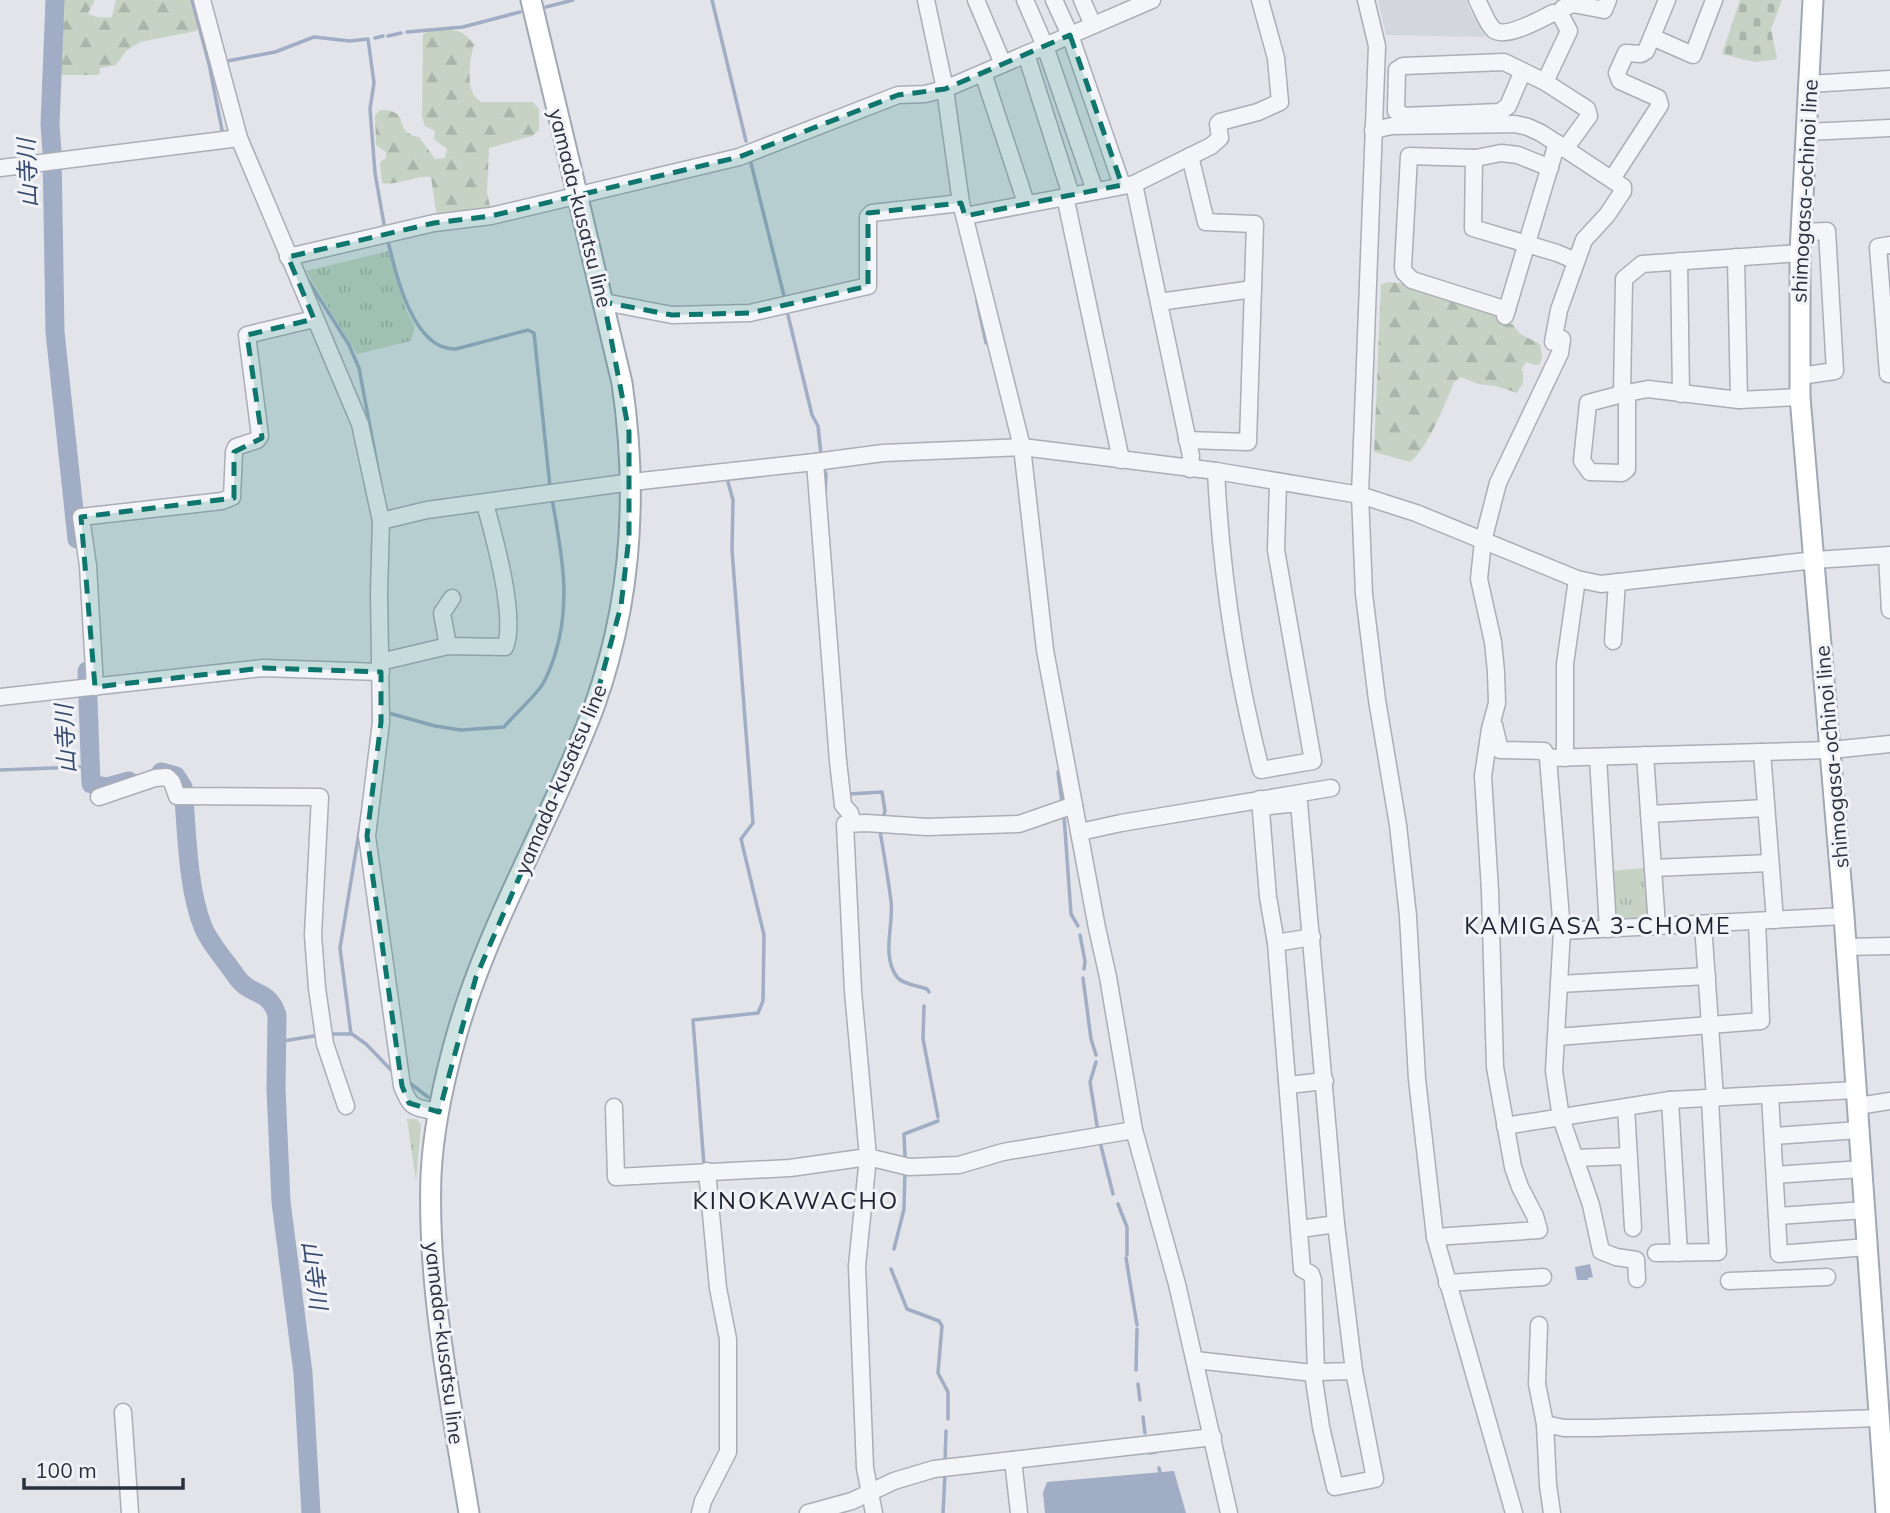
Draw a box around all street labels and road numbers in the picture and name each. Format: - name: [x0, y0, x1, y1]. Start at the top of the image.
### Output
- street label: shimogasa-ochinoi line: [1785, 79, 1823, 303]
- street label: yamada-kusatsu line: [544, 106, 618, 310]
- street label: shimogasa-ochinoi line: [1808, 644, 1854, 870]
- street label: yamada-kusatsu line: [508, 680, 612, 878]
- street label: yamada-kusatsu line: [420, 1240, 470, 1446]

